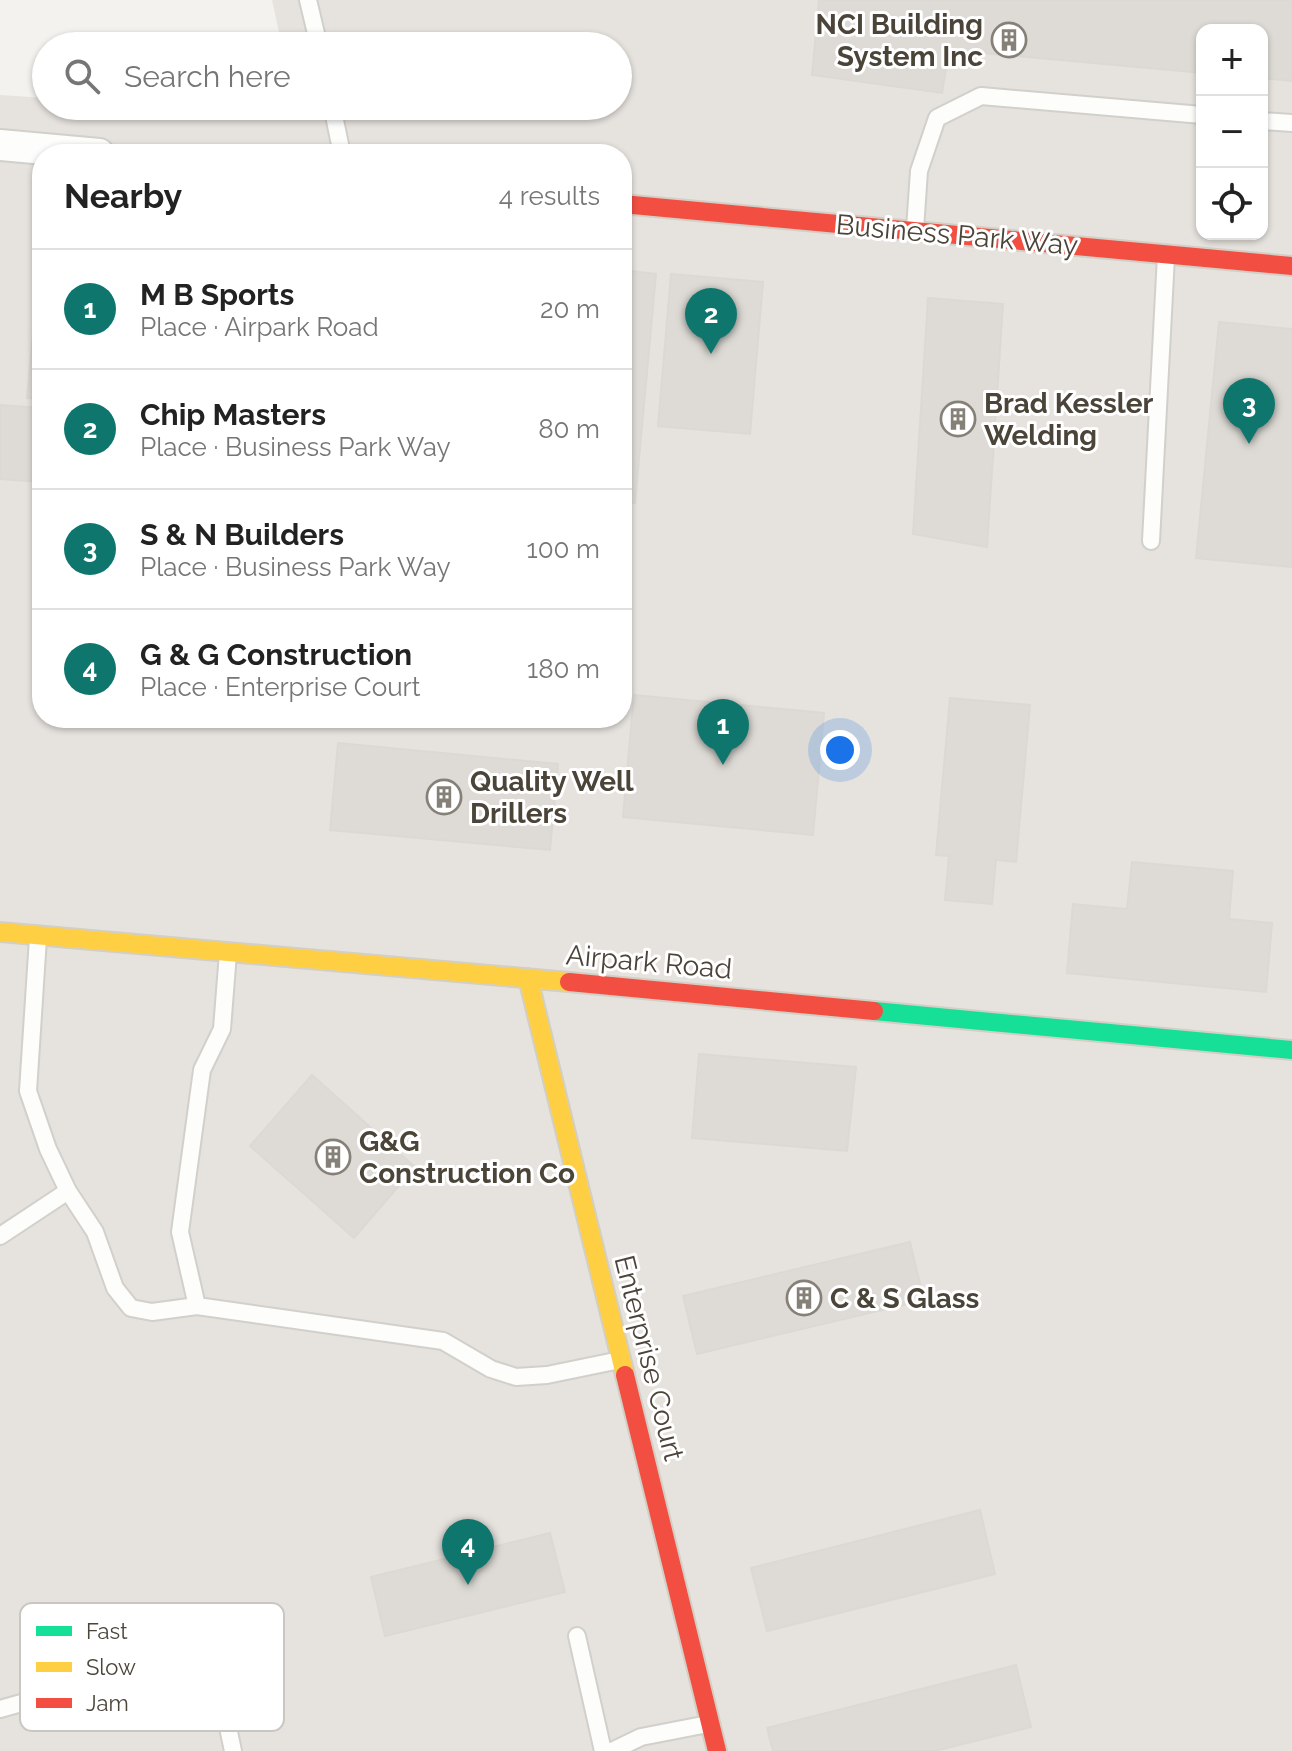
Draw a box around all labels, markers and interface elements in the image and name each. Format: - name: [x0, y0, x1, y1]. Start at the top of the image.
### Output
- place label: NCI Building System Inc: [816, 8, 983, 73]
- building icon: NCI Building System Inc: [990, 21, 1028, 59]
- map controls: [1196, 24, 1268, 240]
- button: +: [1196, 24, 1268, 96]
- search box: [32, 32, 632, 120]
- icon: search: [60, 54, 104, 98]
- text: Search here: [124, 59, 291, 94]
- button: −: [1196, 96, 1268, 168]
- button: locate: [1196, 168, 1268, 240]
- text: Nearby: [64, 176, 182, 216]
- text: 4 results: [499, 181, 600, 211]
- street label: Business Park Way: [835, 208, 1079, 262]
- text: M B Sports: [140, 277, 294, 312]
- pin: 2: [685, 288, 737, 354]
- text: 1: [84, 294, 96, 324]
- text: 20 m: [540, 294, 600, 324]
- text: Place · Airpark Road: [140, 312, 379, 342]
- pin: 3: [1223, 378, 1275, 444]
- place label: Brad Kessler Welding: [984, 387, 1154, 452]
- text: Chip Masters: [140, 397, 326, 432]
- building icon: Brad Kessler Welding: [939, 400, 977, 438]
- text: 2: [83, 414, 97, 444]
- text: 80 m: [538, 414, 600, 444]
- text: Place · Business Park Way: [140, 432, 451, 462]
- text: S & N Builders: [140, 517, 344, 552]
- text: 3: [83, 534, 97, 564]
- text: 100 m: [527, 534, 600, 564]
- text: Place · Business Park Way: [140, 552, 451, 582]
- text: G & G Construction: [140, 637, 412, 672]
- text: 4: [83, 654, 97, 684]
- text: 180 m: [527, 654, 600, 684]
- text: Place · Enterprise Court: [140, 672, 420, 702]
- pin: 1: [697, 699, 749, 765]
- your location: [820, 730, 860, 770]
- place label: Quality Well Drillers: [470, 765, 634, 830]
- building icon: Quality Well Drillers: [425, 778, 463, 816]
- street label: Airpark Road: [565, 938, 733, 986]
- place label: G&G Construction Co: [359, 1125, 575, 1190]
- building icon: G&G Construction Co: [314, 1138, 352, 1176]
- street label: Enterprise Court: [608, 1252, 691, 1465]
- building icon: C & S Glass: [785, 1279, 823, 1317]
- place label: C & S Glass: [830, 1282, 979, 1315]
- pin: 4: [442, 1519, 494, 1585]
- legend: [20, 1603, 284, 1731]
- text: Fast: [86, 1618, 128, 1644]
- text: Slow: [86, 1654, 136, 1680]
- text: Jam: [86, 1690, 129, 1716]

